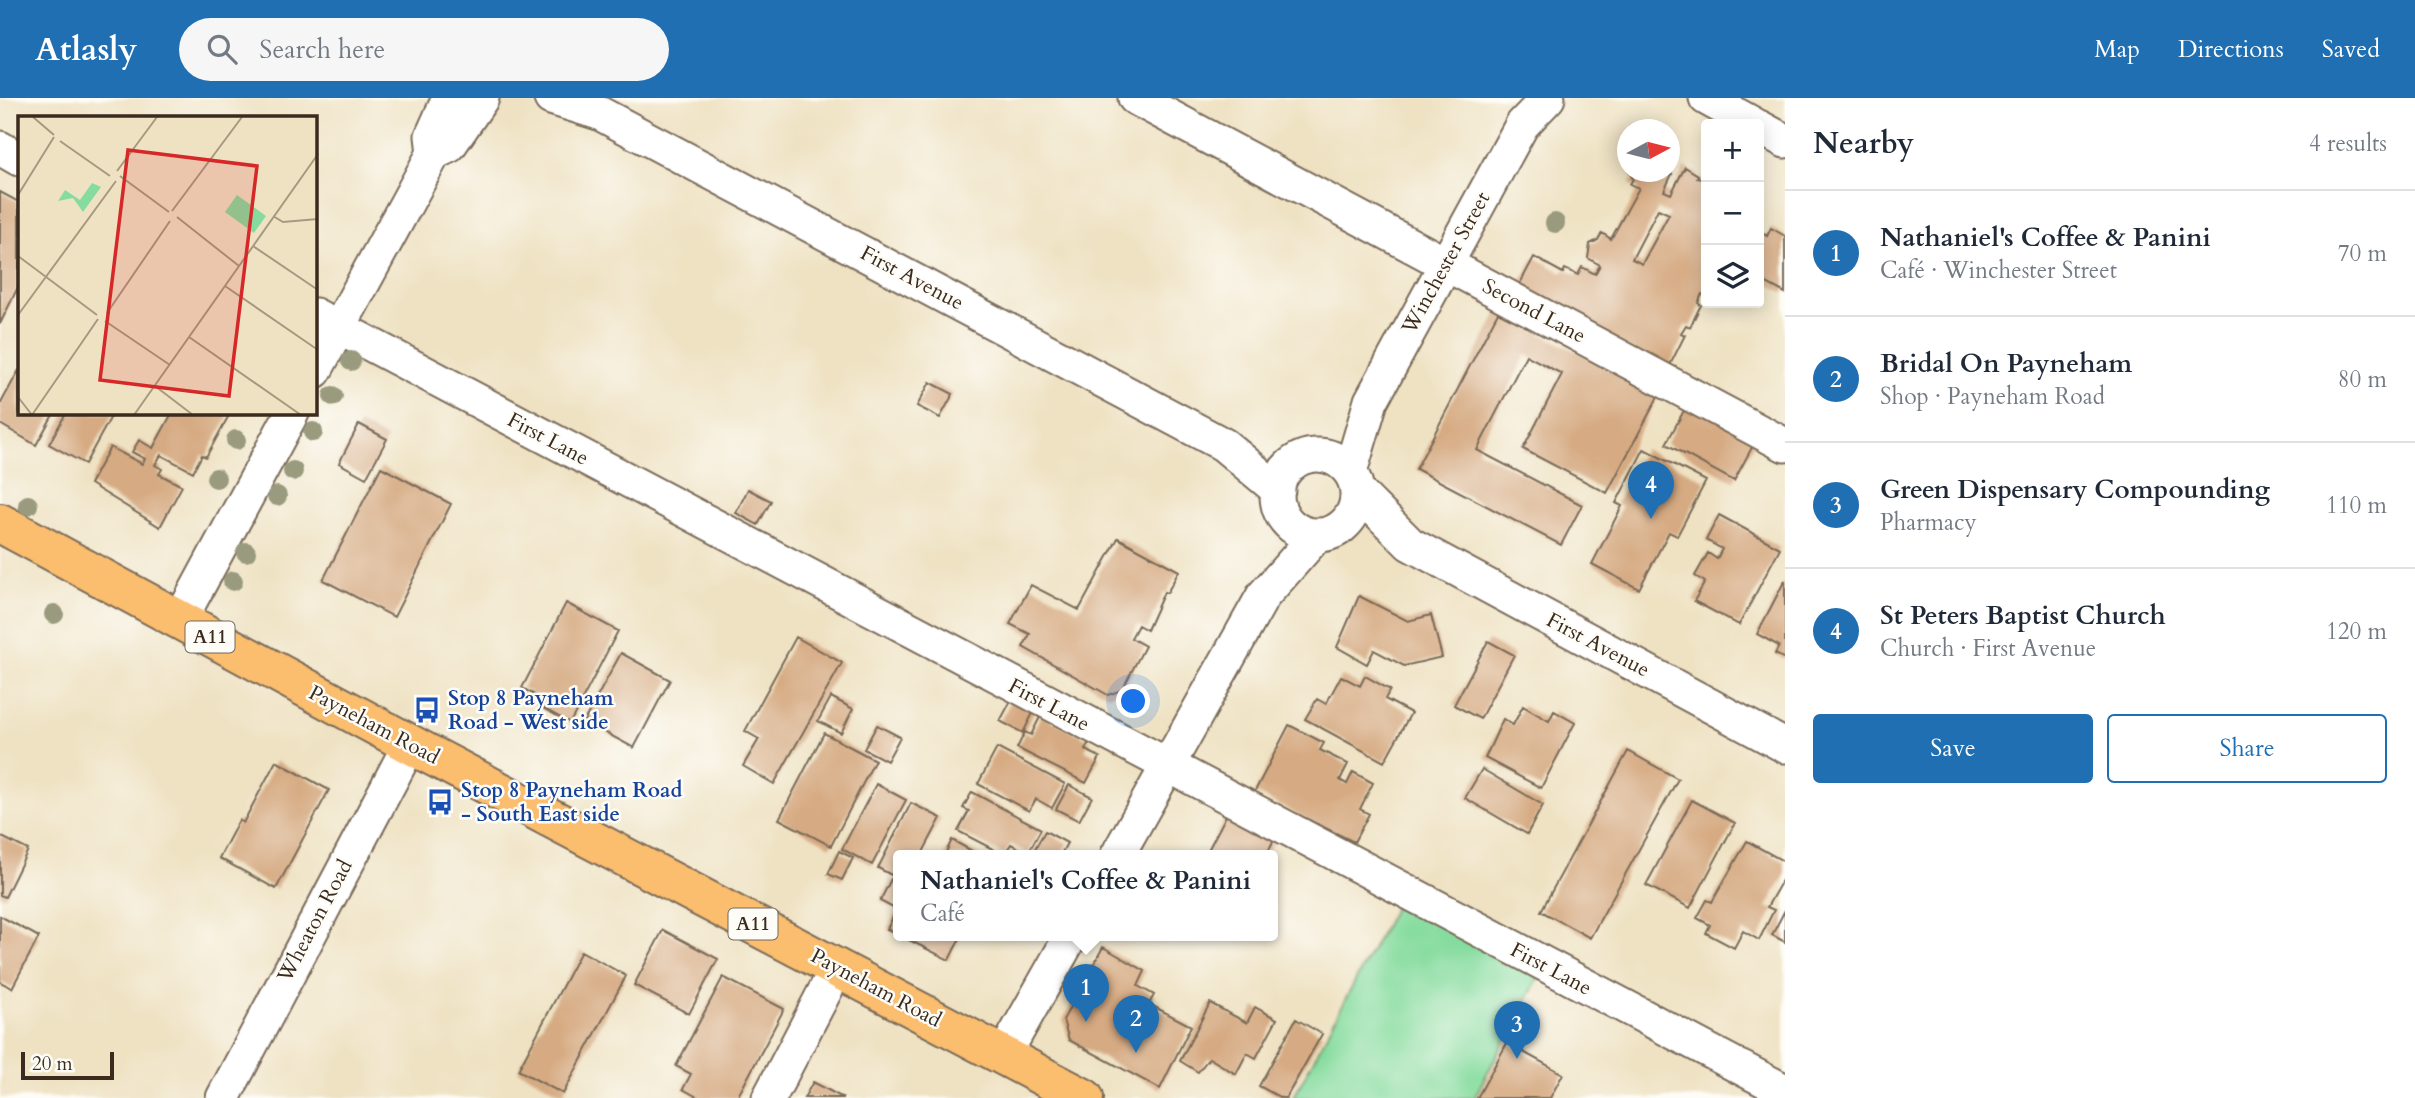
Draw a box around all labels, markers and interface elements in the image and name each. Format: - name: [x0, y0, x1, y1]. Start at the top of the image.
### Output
- search box: [179, 18, 669, 81]
- text: Atlasly: [35, 27, 137, 72]
- icon: search: [203, 30, 241, 68]
- text: Search here: [259, 32, 385, 67]
- text: Map: [2094, 33, 2140, 66]
- text: Directions: [2178, 33, 2284, 66]
- text: Saved: [2322, 33, 2380, 66]
- inset map: [18, 116, 317, 415]
- north arrow: [1617, 119, 1680, 182]
- map controls: [1701, 119, 1764, 308]
- button: +: [1701, 119, 1764, 182]
- text: Nearby: [1813, 123, 1914, 164]
- text: 4 results: [2309, 128, 2387, 159]
- button: −: [1701, 182, 1764, 245]
- street label: Winchester Street: [1394, 186, 1497, 340]
- text: Nathaniel's Coffee & Panini: [1880, 220, 2211, 255]
- text: 1: [1830, 238, 1842, 269]
- text: 70 m: [2338, 238, 2387, 269]
- street label: First Avenue: [855, 239, 969, 317]
- button: layers: [1701, 245, 1764, 308]
- text: Café · Winchester Street: [1880, 255, 2117, 286]
- street label: Second Lane: [1477, 272, 1591, 350]
- text: Bridal On Payneham: [1880, 346, 2132, 381]
- text: 2: [1830, 364, 1842, 395]
- text: 80 m: [2338, 364, 2387, 395]
- text: Shop · Payneham Road: [1880, 381, 2105, 412]
- street label: First Lane: [502, 406, 594, 472]
- pin: 4: [1628, 461, 1674, 519]
- text: Green Dispensary Compounding: [1880, 472, 2270, 507]
- text: 3: [1830, 490, 1842, 521]
- text: 110 m: [2326, 490, 2387, 521]
- text: Pharmacy: [1880, 507, 1977, 538]
- text: St Peters Baptist Church: [1880, 598, 2166, 633]
- street label: First Avenue: [1541, 606, 1655, 684]
- text: 4: [1830, 616, 1842, 647]
- text: 120 m: [2326, 616, 2387, 647]
- road number: A11: [186, 622, 234, 652]
- text: Church · First Avenue: [1880, 633, 2096, 664]
- street label: First Lane: [1003, 672, 1095, 738]
- street label: Payneham Road: [304, 678, 444, 772]
- place label: Stop 8 Payneham Road - West side: [448, 684, 614, 737]
- your location: [1116, 684, 1150, 718]
- bus stop icon: Stop 8 Payneham Road - West side: [412, 695, 442, 725]
- button: Save: [1813, 714, 2093, 783]
- button: Share: [2107, 714, 2387, 783]
- place label: Stop 8 Payneham Road - South East side: [461, 776, 682, 829]
- bus stop icon: Stop 8 Payneham Road - South East side: [425, 787, 455, 817]
- popup: [893, 850, 1278, 941]
- street label: Wheaton Road: [270, 855, 360, 988]
- text: Nathaniel's Coffee & Panini: [920, 863, 1251, 898]
- text: Café: [920, 898, 965, 929]
- road number: A11: [728, 908, 778, 940]
- street label: First Lane: [1505, 936, 1597, 1002]
- street label: Payneham Road: [806, 941, 946, 1035]
- pin: 1: [1063, 964, 1109, 1022]
- pin: 2: [1113, 995, 1159, 1053]
- pin: 3: [1494, 1001, 1540, 1059]
- scale bar: [21, 1049, 114, 1081]
- text: 20 m: [32, 1051, 73, 1077]

